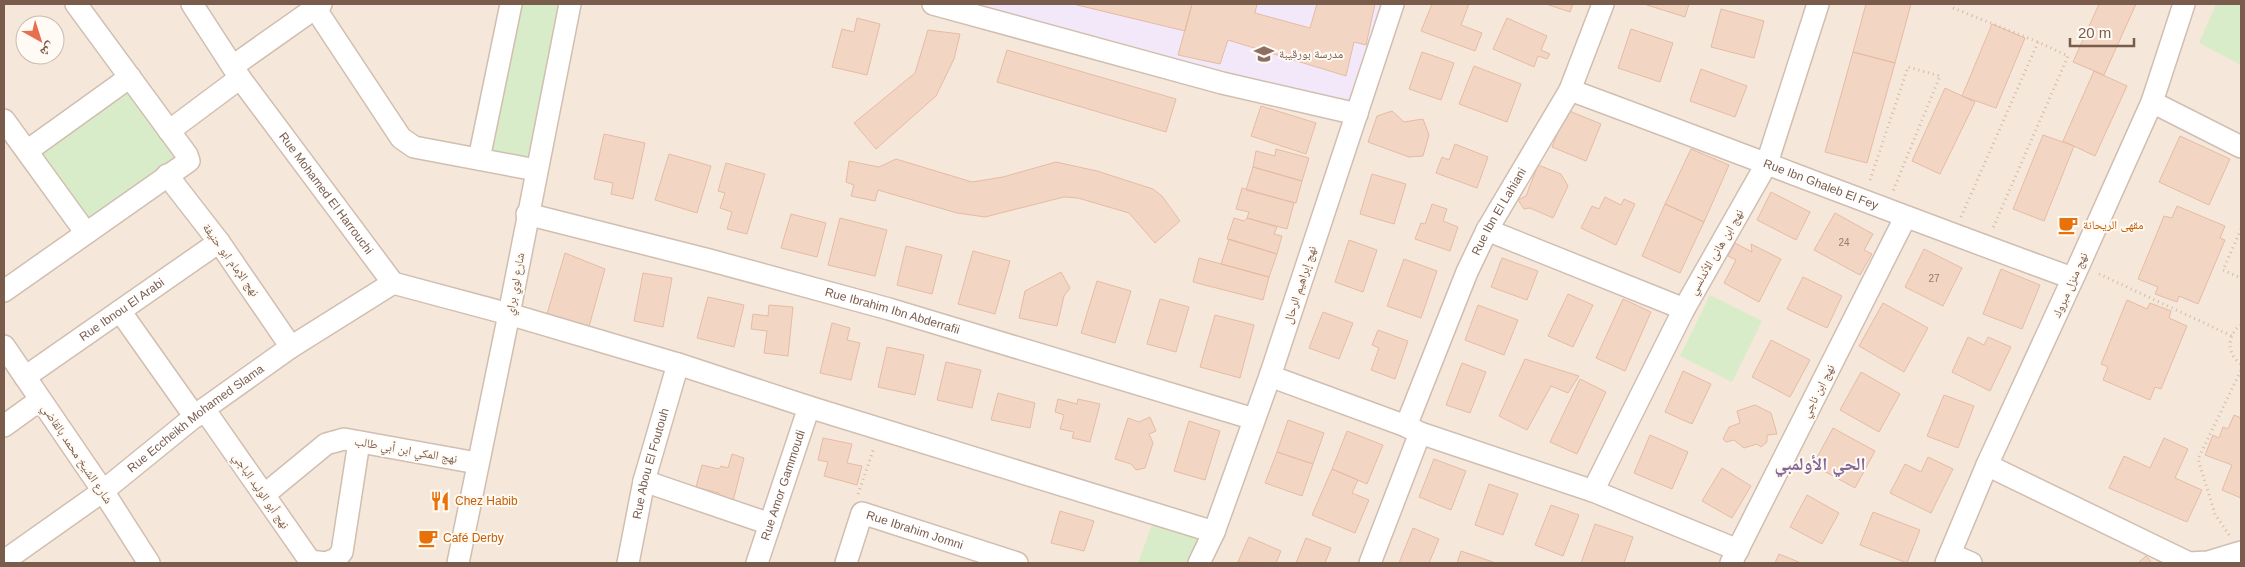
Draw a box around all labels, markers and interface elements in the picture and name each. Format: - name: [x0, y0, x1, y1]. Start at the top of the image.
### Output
- north arrow: [15, 15, 65, 65]
- scale bar: [2070, 15, 2134, 47]
- text: 20 m: [2078, 24, 2111, 41]
- text: ش: [37, 38, 59, 61]
- school or university icon: مدرسة بورقيبة: [1253, 43, 1275, 65]
- place label: مدرسة بورقيبة: [1279, 47, 1343, 61]
- street label: Rue Mohamed El Harrouchi: [276, 130, 376, 257]
- street label: Rue Ibn Ghaleb El Fey: [1762, 156, 1880, 212]
- street label: Rue Ibn El Lahiani: [1469, 165, 1529, 258]
- street label: نهج ابن هانئ الأندلسي: [1686, 207, 1749, 299]
- cafe icon: مقهى الريحانة: [2057, 214, 2079, 236]
- place label: مقهى الريحانة: [2083, 218, 2143, 232]
- street label: نهج الإمام ابو حنيفة: [199, 221, 262, 300]
- house number: 24: [1838, 237, 1850, 248]
- street label: نهج إبراهيم الرحال: [1281, 244, 1320, 326]
- street label: نهج منزل مبروك: [2049, 250, 2091, 320]
- street label: شارع لوي براي: [503, 251, 530, 317]
- house number: 27: [1928, 273, 1940, 284]
- street label: Rue Ibnou El Arabi: [77, 275, 167, 344]
- street label: Rue Ibrahim Ibn Abderrafii: [823, 285, 961, 337]
- street label: Rue Eccheikh Mohamed Slama: [125, 361, 267, 475]
- street label: نهج ابن ناجي: [1799, 362, 1840, 421]
- street label: شارع الشيخ محمد بالقاضي: [36, 402, 116, 508]
- street label: Rue Abou El Foutouh: [630, 406, 672, 520]
- street label: Rue Amor Gammoudi: [758, 428, 808, 542]
- street label: نهج المكي ابن أبي طالب: [353, 434, 459, 469]
- street label: نهج أبو الوليد الباجي: [227, 451, 292, 533]
- district label: الحي الأولمبي: [1774, 454, 1866, 478]
- restaurant icon: Chez Habib: [429, 490, 451, 512]
- place label: Chez Habib: [455, 494, 518, 508]
- street label: Rue Ibrahim Jomni: [865, 508, 965, 552]
- cafe icon: Café Derby: [417, 527, 439, 549]
- place label: Café Derby: [443, 531, 504, 545]

